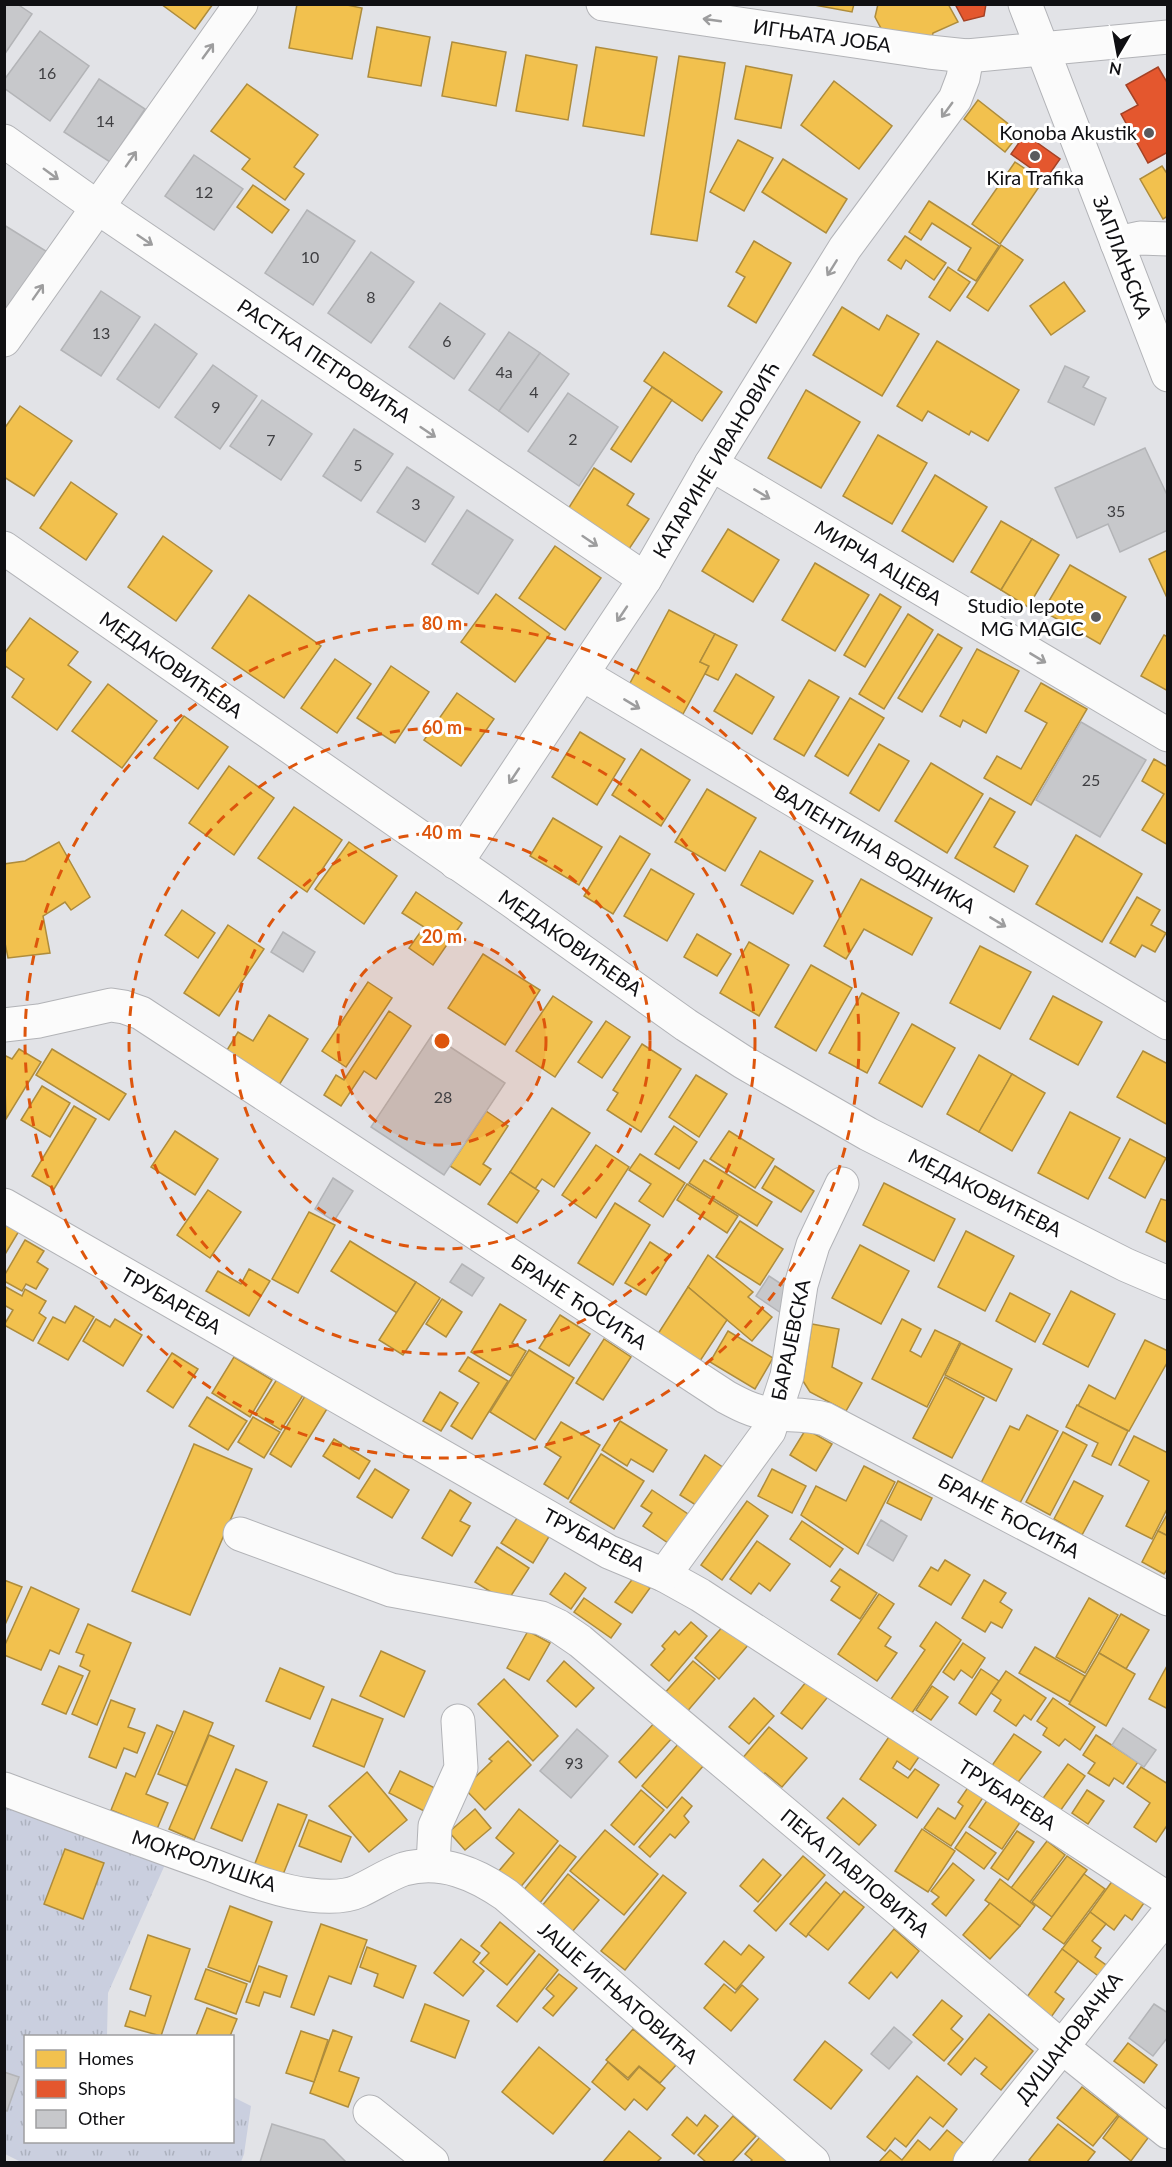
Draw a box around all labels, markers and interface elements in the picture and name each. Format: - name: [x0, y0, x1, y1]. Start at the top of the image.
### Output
- street label: ИГЊАТА ЈОБА: [752, 13, 893, 57]
- one-way arrow: [703, 15, 723, 26]
- north arrow: [1088, 24, 1148, 84]
- one-way arrow: [201, 44, 214, 60]
- text: N: [1108, 59, 1123, 80]
- house number: 16: [38, 63, 56, 82]
- one-way arrow: [941, 101, 953, 117]
- house number: 14: [96, 111, 114, 130]
- place label: Konoba Akustik: [999, 120, 1138, 144]
- marker: Konoba Akustik: [1142, 126, 1156, 140]
- marker: Kira Trafika: [1028, 149, 1042, 163]
- one-way arrow: [124, 152, 137, 168]
- place label: Kira Trafika: [986, 165, 1084, 189]
- one-way arrow: [42, 168, 58, 180]
- house number: 12: [195, 182, 213, 201]
- street label: ЗАПЛАЊСКА: [1088, 192, 1158, 322]
- one-way arrow: [136, 234, 153, 246]
- house number: 10: [301, 247, 319, 266]
- one-way arrow: [826, 259, 838, 276]
- one-way arrow: [32, 284, 44, 300]
- house number: 8: [366, 287, 376, 306]
- street label: РАСТКА ПЕТРОВИЋА: [233, 293, 416, 427]
- house number: 13: [92, 323, 110, 342]
- house number: 6: [442, 331, 452, 350]
- street label: КАТАРИНЕ ИВАНОВИЋ: [647, 357, 783, 562]
- house number: 4a: [495, 362, 513, 381]
- house number: 4: [529, 382, 539, 401]
- house number: 9: [211, 397, 221, 416]
- one-way arrow: [420, 426, 436, 438]
- house number: 2: [568, 429, 578, 448]
- house number: 7: [266, 430, 276, 449]
- house number: 5: [353, 455, 363, 474]
- one-way arrow: [753, 488, 770, 500]
- house number: 3: [411, 494, 421, 513]
- house number: 35: [1107, 501, 1125, 520]
- street label: МИРЧА АЦЕВА: [810, 515, 947, 610]
- one-way arrow: [581, 535, 597, 547]
- place label: Studio lepote MG MAGIC: [967, 593, 1084, 640]
- one-way arrow: [616, 605, 628, 622]
- street label: МЕДАКОВИЋЕВА: [95, 606, 248, 723]
- marker: Studio lepote MG MAGIC: [1089, 610, 1103, 624]
- text: 80 m: [422, 612, 462, 634]
- one-way arrow: [1029, 652, 1046, 664]
- one-way arrow: [623, 699, 640, 711]
- text: 60 m: [422, 716, 462, 738]
- one-way arrow: [508, 767, 520, 783]
- house number: 25: [1082, 770, 1100, 789]
- street label: ВАЛЕНТИНА ВОДНИКА: [771, 779, 981, 918]
- text: 40 m: [422, 821, 462, 843]
- street label: МЕДАКОВИЋЕВА: [494, 884, 647, 1001]
- one-way arrow: [990, 917, 1007, 929]
- text: 20 m: [422, 925, 462, 947]
- centre of rings: [432, 1031, 452, 1051]
- house number: 28: [434, 1087, 452, 1106]
- street label: МЕДАКОВИЋЕВА: [905, 1143, 1067, 1241]
- street label: БРАНЕ ЋОСИЋА: [507, 1248, 652, 1354]
- street label: ТРУБАРЕВА: [117, 1262, 226, 1339]
- street label: БАРАЈЕВСКА: [765, 1276, 815, 1403]
- street label: БРАНЕ ЋОСИЋА: [935, 1468, 1085, 1563]
- street label: ТРУБАРЕВА: [539, 1502, 650, 1576]
- house number: 93: [565, 1753, 583, 1772]
- street label: ТРУБАРЕВА: [954, 1754, 1061, 1835]
- street label: ПЕКА ПАВЛОВИЋА: [776, 1803, 935, 1942]
- street label: МОКРОЛУШКА: [129, 1824, 280, 1896]
- street label: ЈАШЕ ИГЊАТОВИЋА: [534, 1916, 704, 2068]
- street label: ДУШАНОВАЧКА: [1010, 1967, 1127, 2108]
- legend: [24, 2035, 234, 2143]
- text: Homes: [78, 2047, 134, 2069]
- text: Shops: [78, 2077, 126, 2099]
- text: Other: [78, 2107, 125, 2129]

